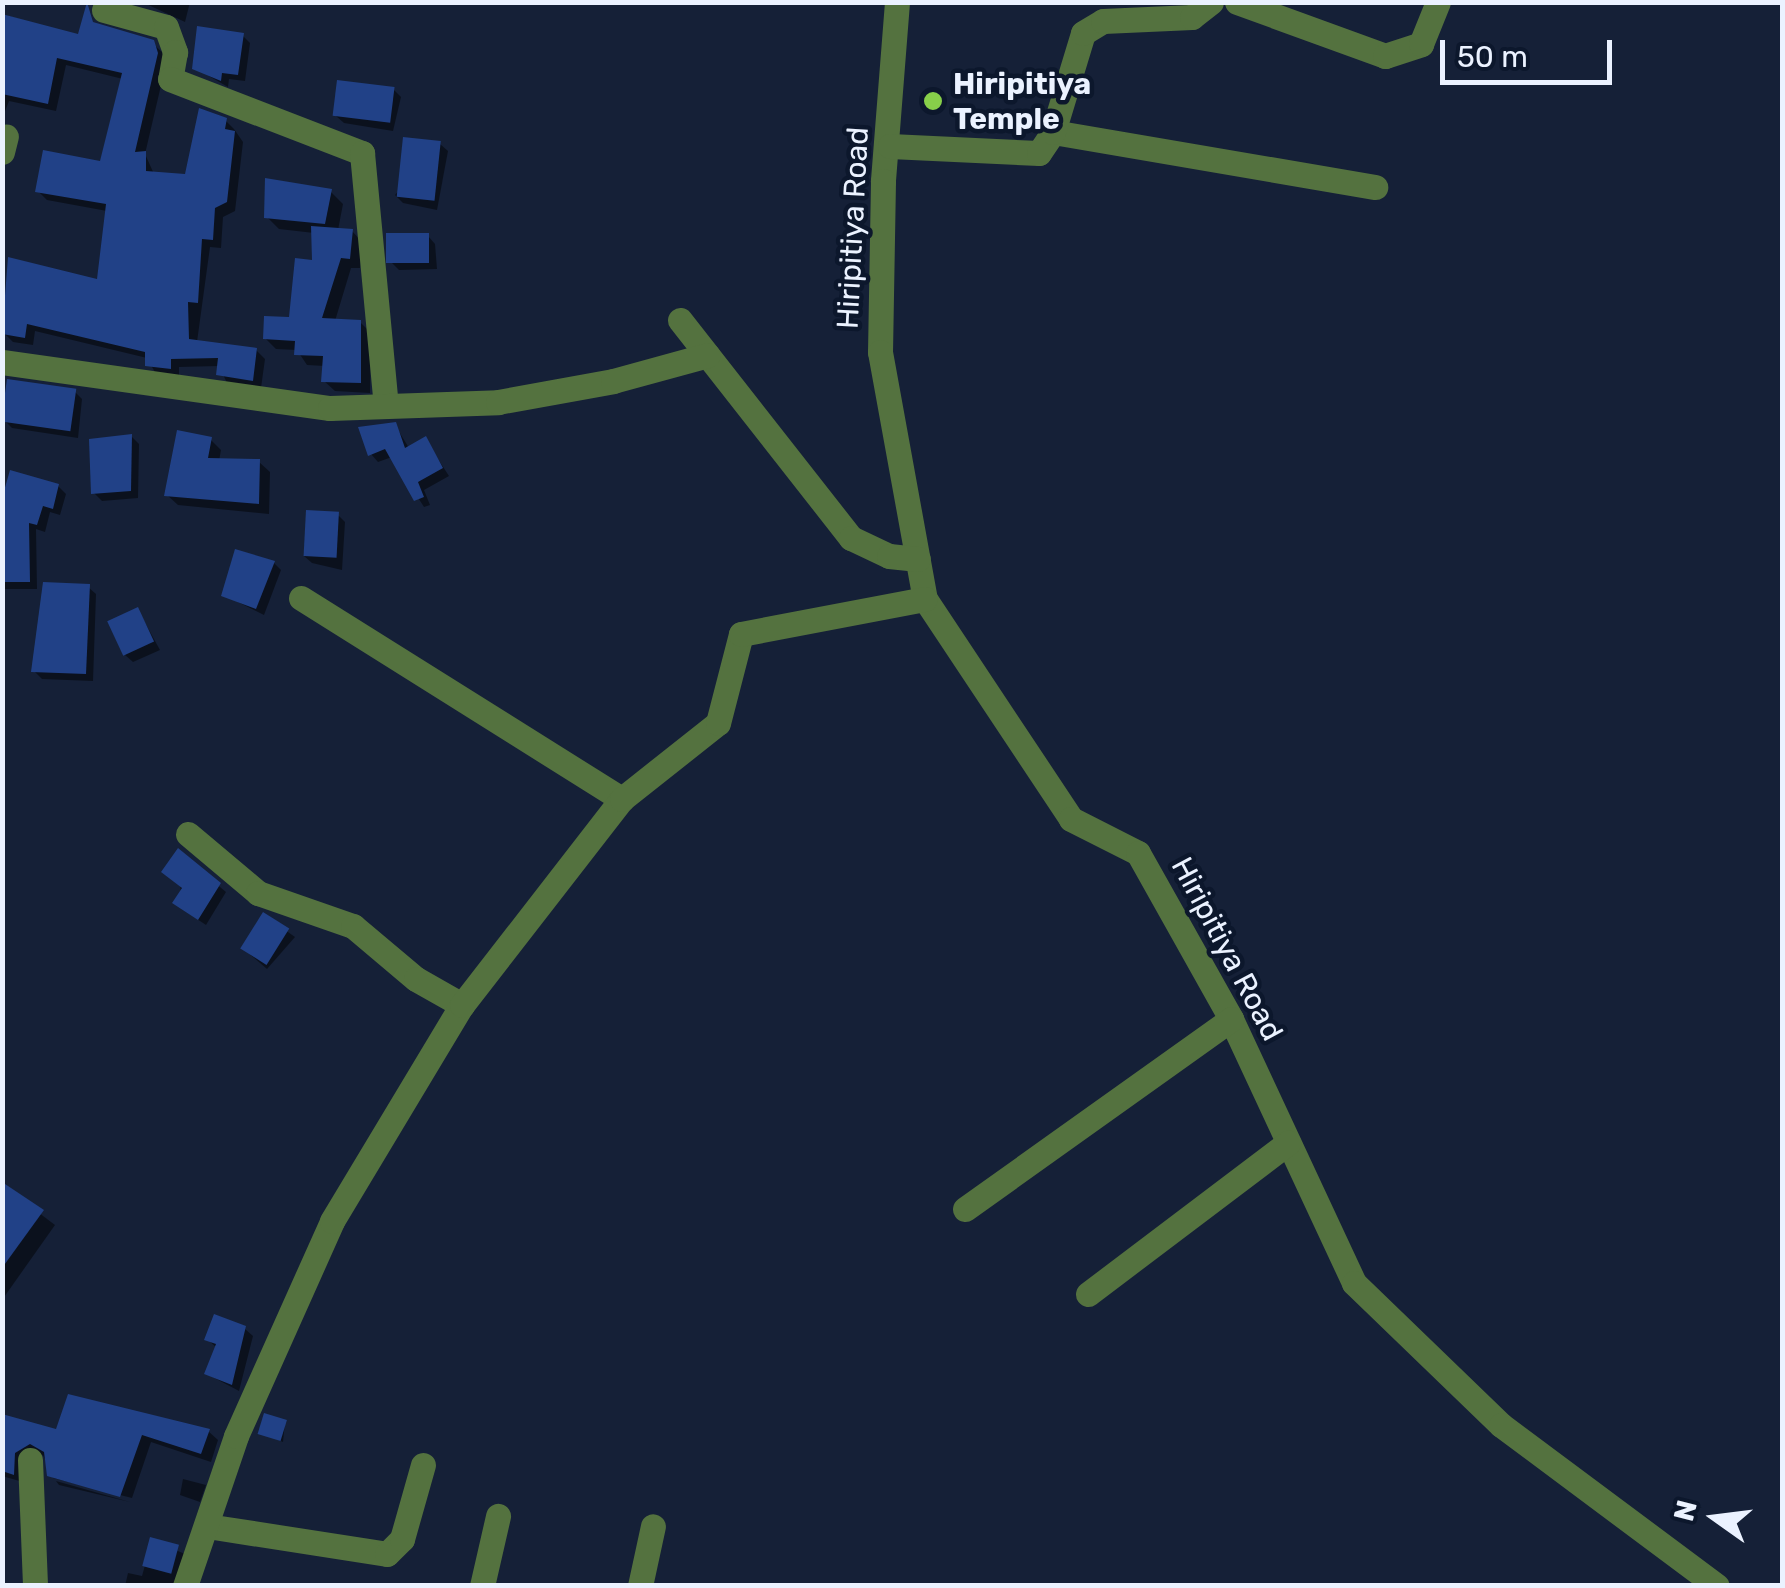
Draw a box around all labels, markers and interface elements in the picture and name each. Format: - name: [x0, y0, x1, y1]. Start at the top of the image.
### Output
- scale bar: [1445, 20, 1618, 82]
- text: 50 m: [1457, 39, 1528, 75]
- place label: Hiripitiya Temple: [953, 66, 1091, 136]
- marker: Hiripitiya Temple: [922, 90, 944, 112]
- street label: Hiripitiya Road: [830, 126, 876, 330]
- street label: Hiripitiya Road: [1164, 851, 1290, 1047]
- north arrow: [1665, 1468, 1765, 1568]
- text: N: [1667, 1497, 1704, 1524]

